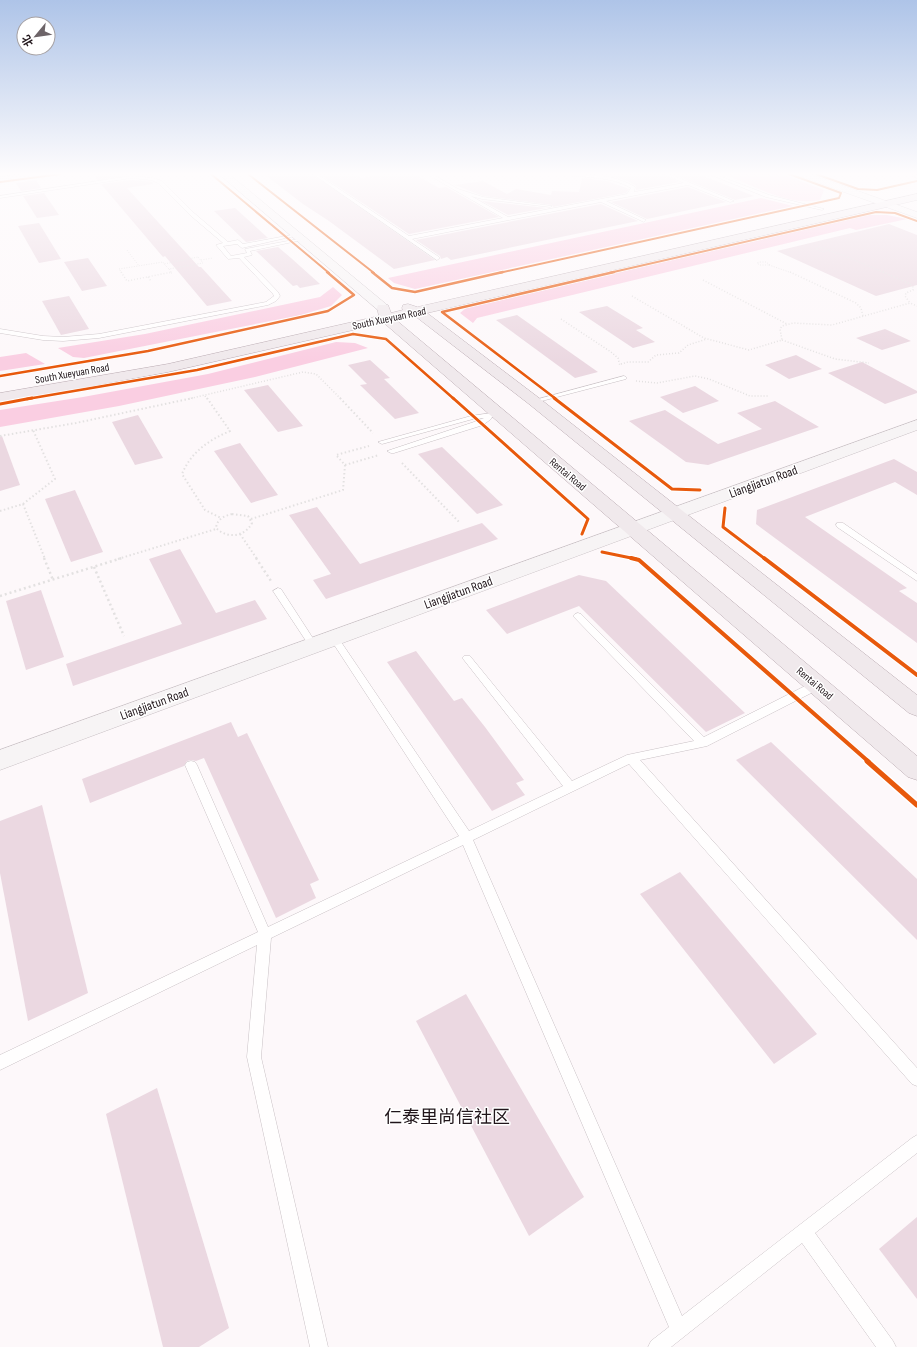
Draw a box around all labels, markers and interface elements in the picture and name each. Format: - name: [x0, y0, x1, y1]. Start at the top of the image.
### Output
- north arrow: [16, 16, 56, 56]
- text: 北: [19, 33, 36, 49]
- street label: South Xueyuan Road: [351, 304, 428, 333]
- street label: South Xueyuan Road: [34, 361, 111, 386]
- street label: Rentai Road: [547, 455, 589, 494]
- street label: Liangjiatun Road: [727, 462, 800, 502]
- street label: Liangjiatun Road: [422, 573, 495, 613]
- street label: Rentai Road: [794, 664, 836, 703]
- street label: Liangjiatun Road: [118, 684, 191, 724]
- district label: 仁泰里尚信社区: [384, 1107, 510, 1128]

